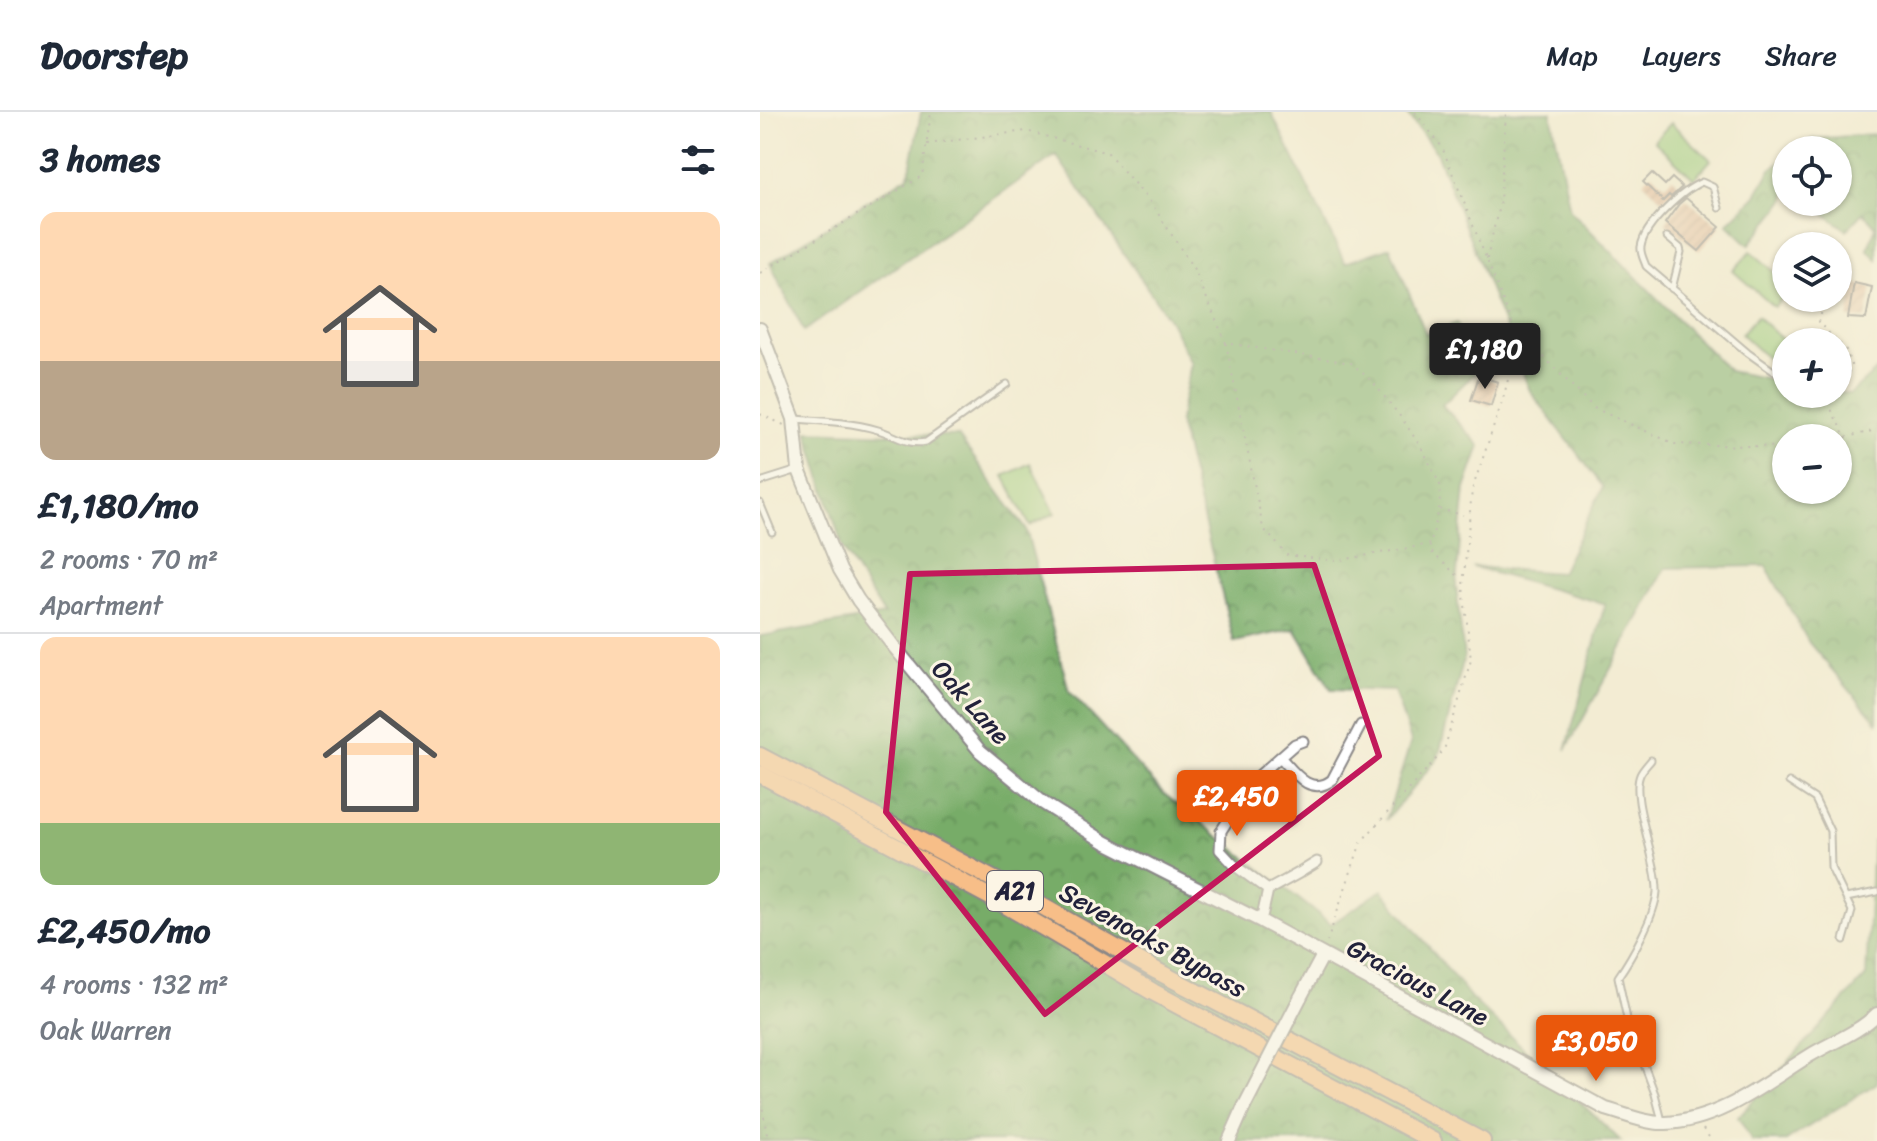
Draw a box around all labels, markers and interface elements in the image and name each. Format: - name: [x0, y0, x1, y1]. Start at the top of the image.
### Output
- text: Doorstep: [40, 22, 188, 89]
- text: Map: [1546, 31, 1598, 80]
- text: Layers: [1642, 31, 1721, 80]
- text: Share: [1765, 31, 1837, 80]
- text: 3 homes: [40, 130, 160, 190]
- map controls: [1772, 136, 1852, 504]
- button: locate: [1772, 136, 1852, 216]
- icon: filters: [676, 138, 720, 182]
- button: layers: [1772, 232, 1852, 312]
- icon: home: [308, 264, 452, 408]
- pin: £1,180: [1420, 323, 1550, 391]
- text: £1,180: [1447, 326, 1523, 372]
- button: +: [1772, 328, 1852, 408]
- button: −: [1772, 424, 1852, 504]
- text: £1,180/mo: [40, 476, 199, 536]
- text: 2 rooms · 70 m²: [40, 536, 218, 582]
- text: Apartment: [40, 582, 163, 628]
- street label: Oak Lane: [920, 649, 1023, 756]
- icon: home: [308, 689, 452, 833]
- pin: £2,450: [1172, 770, 1302, 838]
- text: £2,450: [1195, 773, 1279, 819]
- street label: Sevenoaks Bypass: [1051, 869, 1255, 1011]
- road number: A21: [987, 871, 1043, 911]
- text: £2,450/mo: [40, 901, 211, 961]
- street label: Gracious Lane: [1338, 925, 1498, 1039]
- text: 4 rooms · 132 m²: [40, 961, 229, 1007]
- text: Oak Warren: [40, 1007, 171, 1053]
- pin: £3,050: [1531, 1015, 1661, 1083]
- text: £3,050: [1554, 1018, 1638, 1064]

